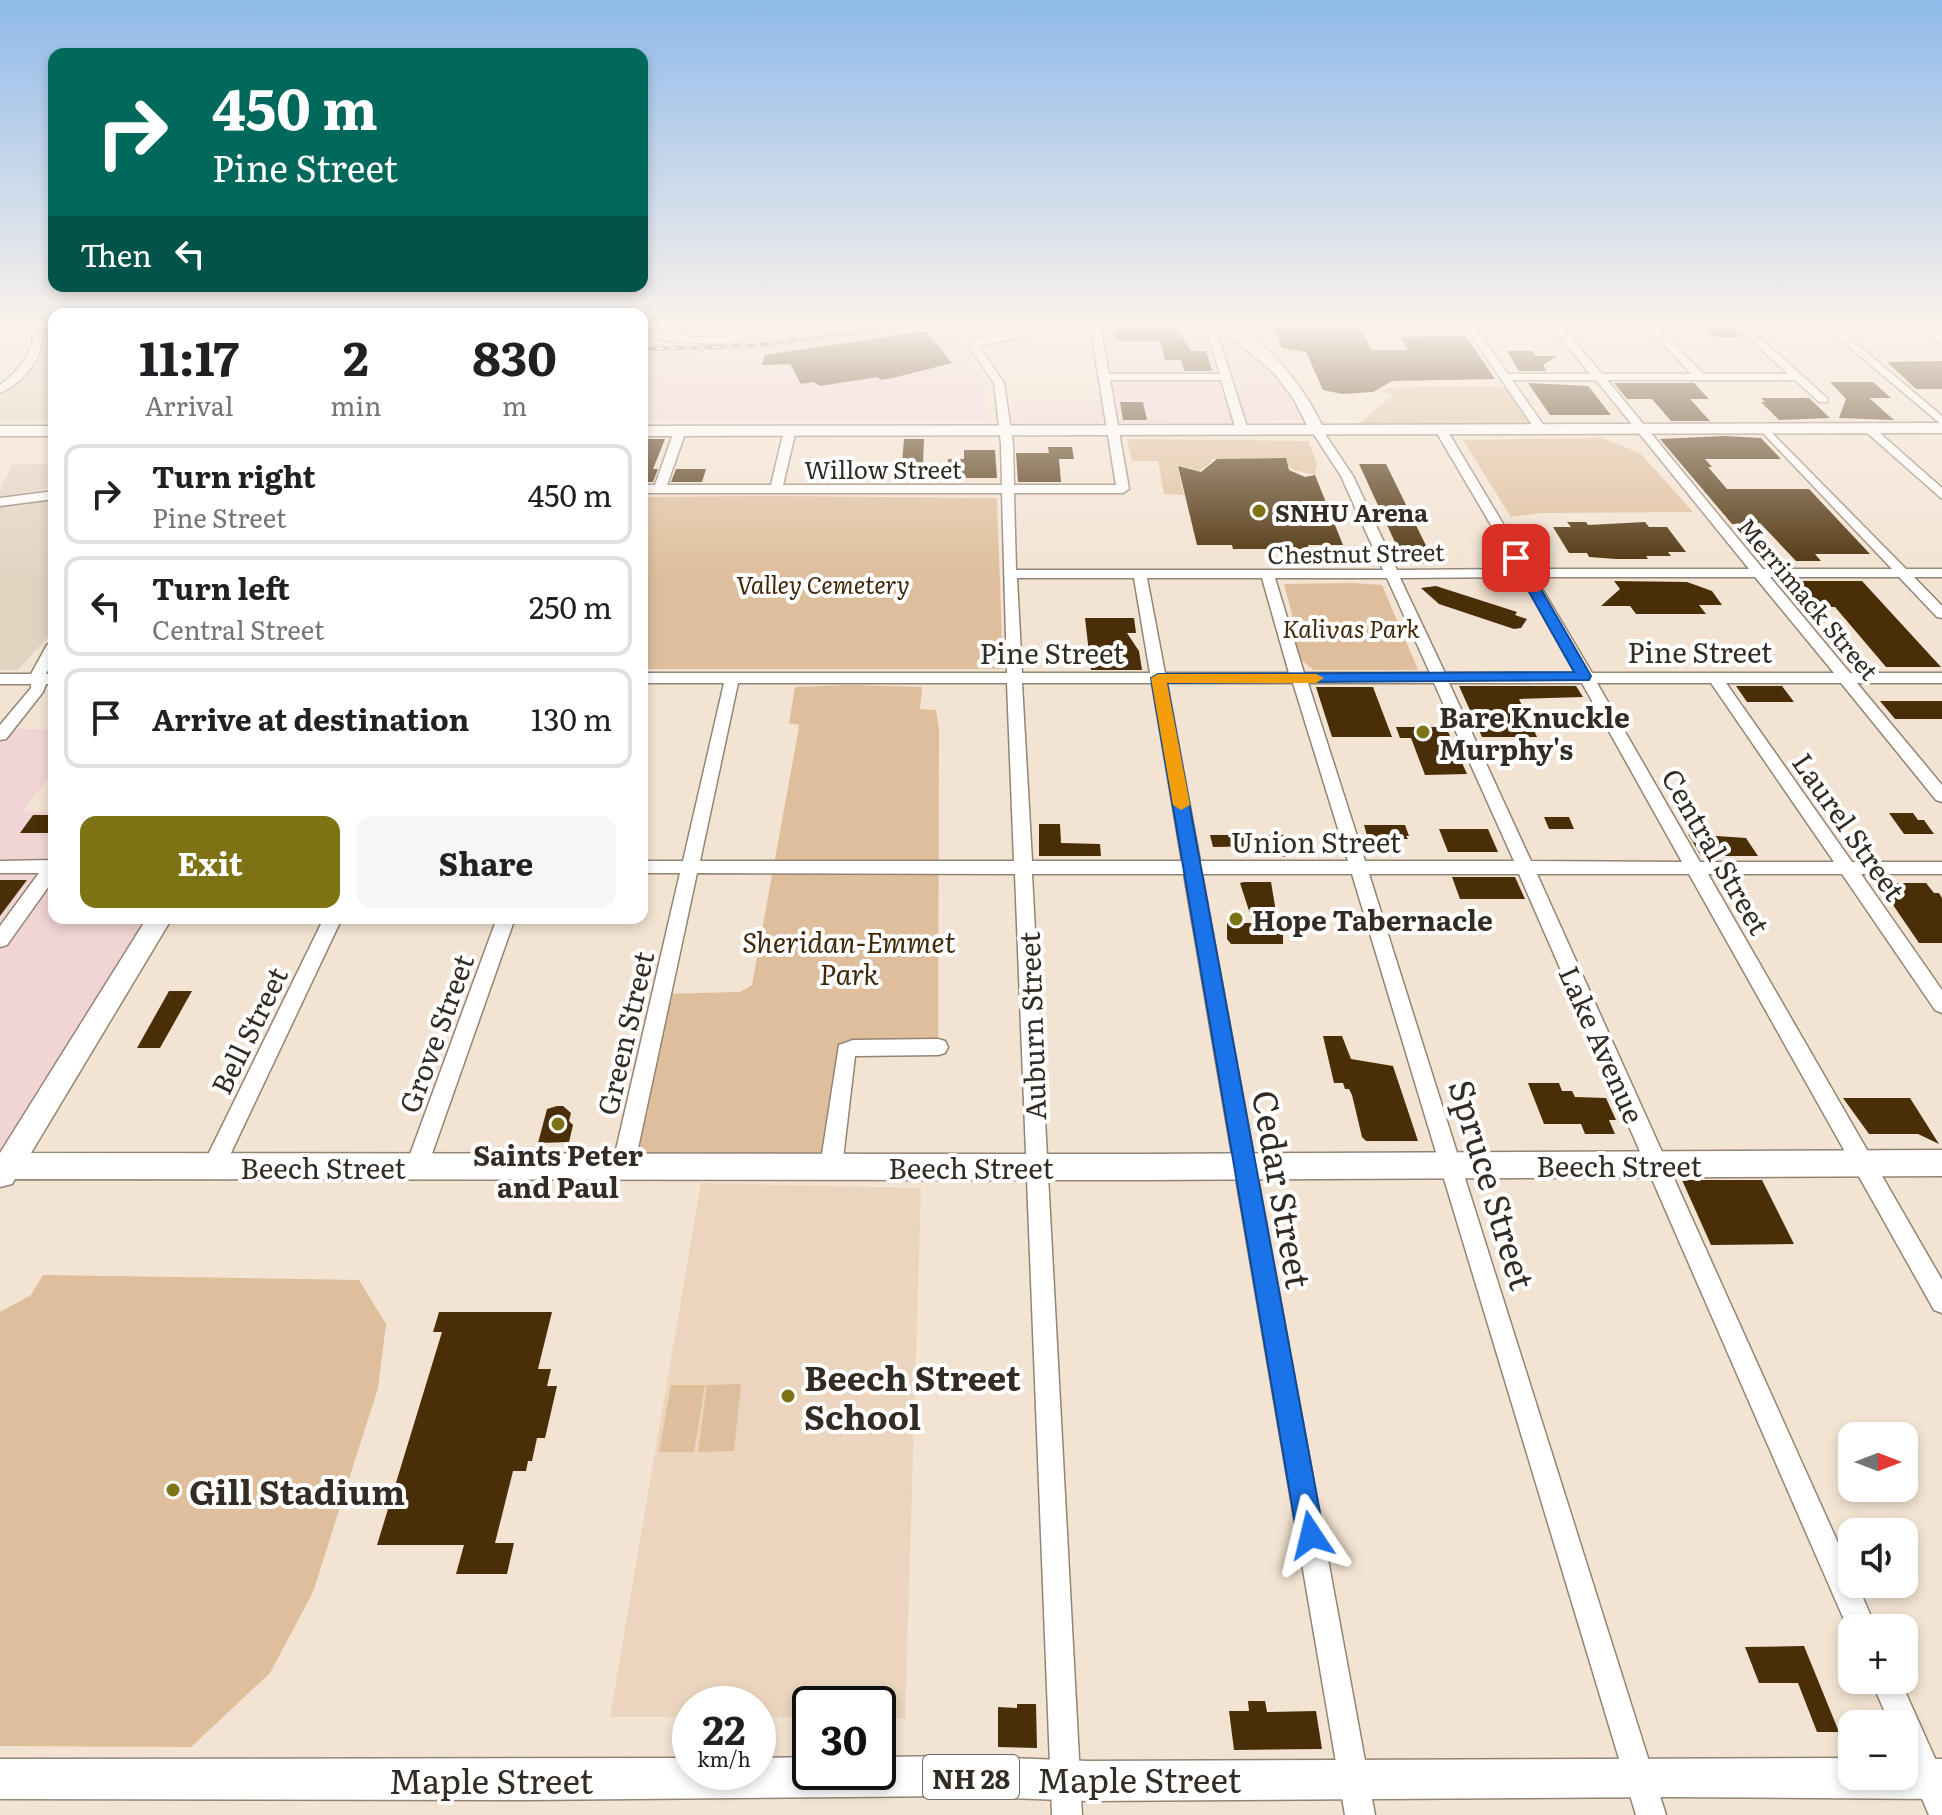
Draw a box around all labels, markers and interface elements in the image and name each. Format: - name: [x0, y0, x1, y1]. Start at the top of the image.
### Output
- text: 450 m: [212, 64, 378, 147]
- icon: right: [80, 80, 184, 184]
- text: Pine Street: [212, 140, 398, 193]
- text: Then: [80, 232, 152, 276]
- icon: left: [168, 232, 212, 276]
- text: 11:17: [139, 320, 239, 391]
- text: 2: [343, 320, 369, 391]
- text: 830: [472, 320, 557, 391]
- text: Arrival: [145, 385, 234, 424]
- text: min: [330, 385, 381, 424]
- text: m: [502, 385, 527, 424]
- street label: Willow Street: [804, 451, 962, 486]
- text: Turn right: [152, 453, 316, 497]
- icon: right: [84, 472, 128, 516]
- text: 450 m: [528, 472, 612, 516]
- place label: SNHU Arena: [1275, 494, 1428, 529]
- text: Pine Street: [152, 497, 286, 536]
- marker: SNHU Arena: [1250, 502, 1268, 520]
- street label: Merrimack Street: [1731, 509, 1888, 687]
- pin: [1482, 524, 1550, 592]
- street label: Chestnut Street: [1267, 533, 1445, 571]
- icon: arrive: [1494, 536, 1538, 580]
- text: Turn left: [152, 565, 290, 609]
- park label: Valley Cemetery: [736, 566, 910, 601]
- icon: left: [84, 584, 128, 628]
- text: 250 m: [529, 584, 612, 628]
- text: Central Street: [152, 609, 324, 648]
- park label: Kalivas Park: [1282, 610, 1421, 645]
- street label: Pine Street: [1628, 630, 1773, 672]
- street label: Pine Street: [980, 631, 1125, 673]
- place label: Bare Knuckle Murphy's: [1439, 695, 1630, 769]
- icon: arrive: [84, 696, 128, 740]
- text: Arrive at destination: [152, 696, 469, 740]
- text: 130 m: [531, 696, 612, 740]
- marker: Bare Knuckle Murphy's: [1414, 723, 1432, 741]
- street label: Laurel Street: [1783, 743, 1917, 909]
- street label: Central Street: [1652, 760, 1782, 942]
- button: Exit: [80, 816, 340, 908]
- button: Share: [356, 816, 616, 908]
- street label: Union Street: [1231, 820, 1402, 862]
- place label: Hope Tabernacle: [1252, 898, 1493, 940]
- marker: Hope Tabernacle: [1227, 910, 1245, 928]
- park label: Sheridan-Emmet Park: [742, 920, 956, 994]
- street label: Auburn Street: [1007, 930, 1055, 1121]
- street label: Green Street: [585, 946, 663, 1119]
- street label: Grove Street: [387, 947, 483, 1118]
- street label: Bell Street: [199, 959, 297, 1101]
- street label: Lake Avenue: [1550, 959, 1656, 1129]
- street label: Spruce Street: [1438, 1073, 1550, 1295]
- street label: Cedar Street: [1242, 1086, 1326, 1292]
- marker: Saints Peter and Paul: [549, 1115, 567, 1133]
- place label: Saints Peter and Paul: [473, 1133, 643, 1207]
- street label: Beech Street: [1536, 1144, 1702, 1186]
- street label: Beech Street: [240, 1146, 406, 1188]
- street label: Beech Street: [888, 1146, 1054, 1188]
- place label: Beech Street School: [804, 1351, 1021, 1440]
- marker: Beech Street School: [779, 1387, 797, 1405]
- north arrow: [1838, 1422, 1918, 1502]
- map controls: [1838, 1422, 1918, 1790]
- place label: Gill Stadium: [189, 1465, 405, 1515]
- marker: Gill Stadium: [164, 1481, 182, 1499]
- position arrow: [1269, 1493, 1353, 1577]
- button: sound: [1838, 1518, 1918, 1598]
- button: +: [1838, 1614, 1918, 1694]
- speed limit sign: 30: [792, 1686, 896, 1790]
- text: 22: [703, 1698, 745, 1757]
- button: −: [1838, 1710, 1918, 1790]
- text: km/h: [697, 1743, 751, 1773]
- street label: Maple Street: [1037, 1753, 1242, 1803]
- street label: Maple Street: [389, 1754, 594, 1804]
- road number: NH 28: [923, 1755, 1019, 1799]

